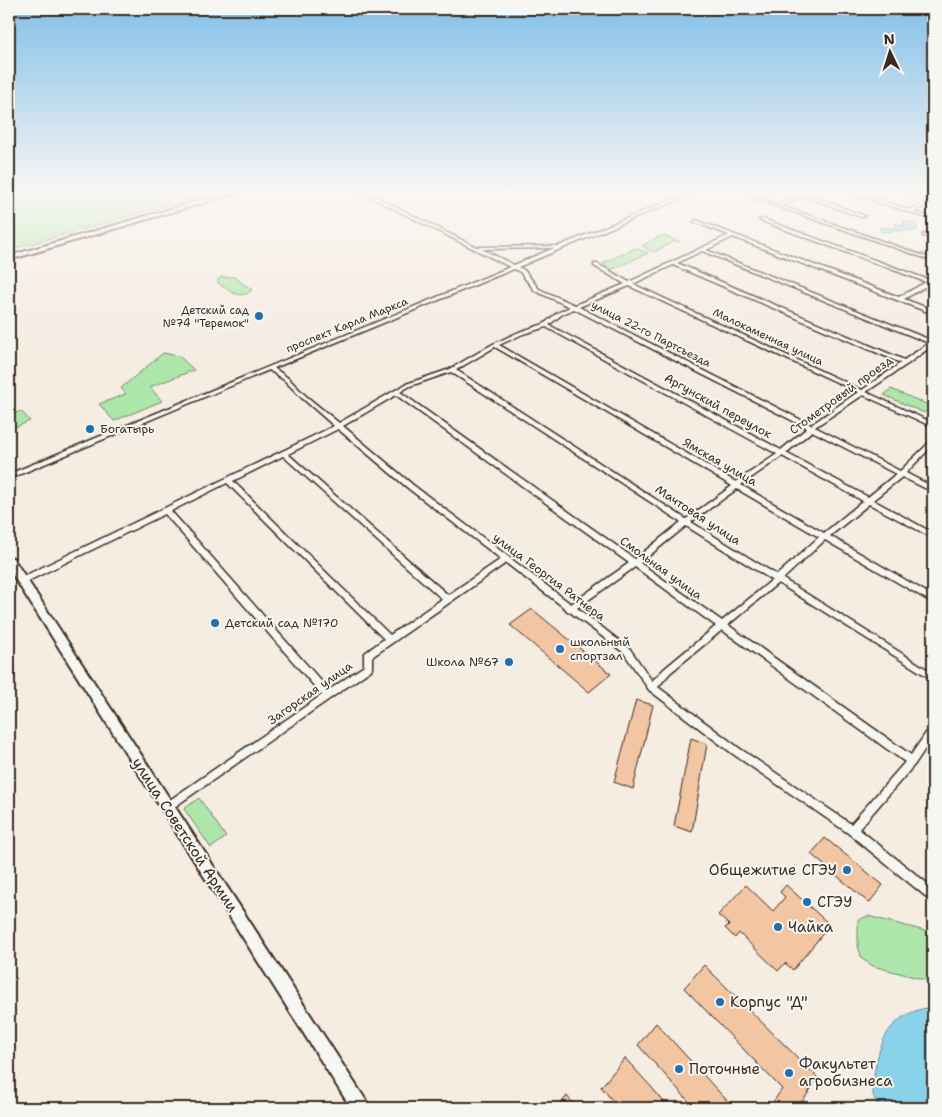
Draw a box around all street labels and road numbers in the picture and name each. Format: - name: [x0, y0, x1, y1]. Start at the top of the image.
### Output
- street label: проспект Карла Маркса: [284, 294, 410, 356]
- street label: улица 22-го Партсъезда: [589, 297, 714, 371]
- street label: Малокаменная улица: [710, 305, 826, 369]
- street label: Стометровый проезд: [786, 352, 896, 438]
- street label: Аргунский переулок: [661, 370, 775, 442]
- street label: Ямская улица: [680, 434, 760, 490]
- street label: Мачтовая улица: [652, 481, 744, 549]
- street label: улица Георгия Ратнера: [490, 530, 609, 625]
- street label: Смольная улица: [617, 533, 706, 604]
- street label: Загорская улица: [265, 658, 356, 728]
- street label: улица Советской Армии: [127, 754, 243, 916]

